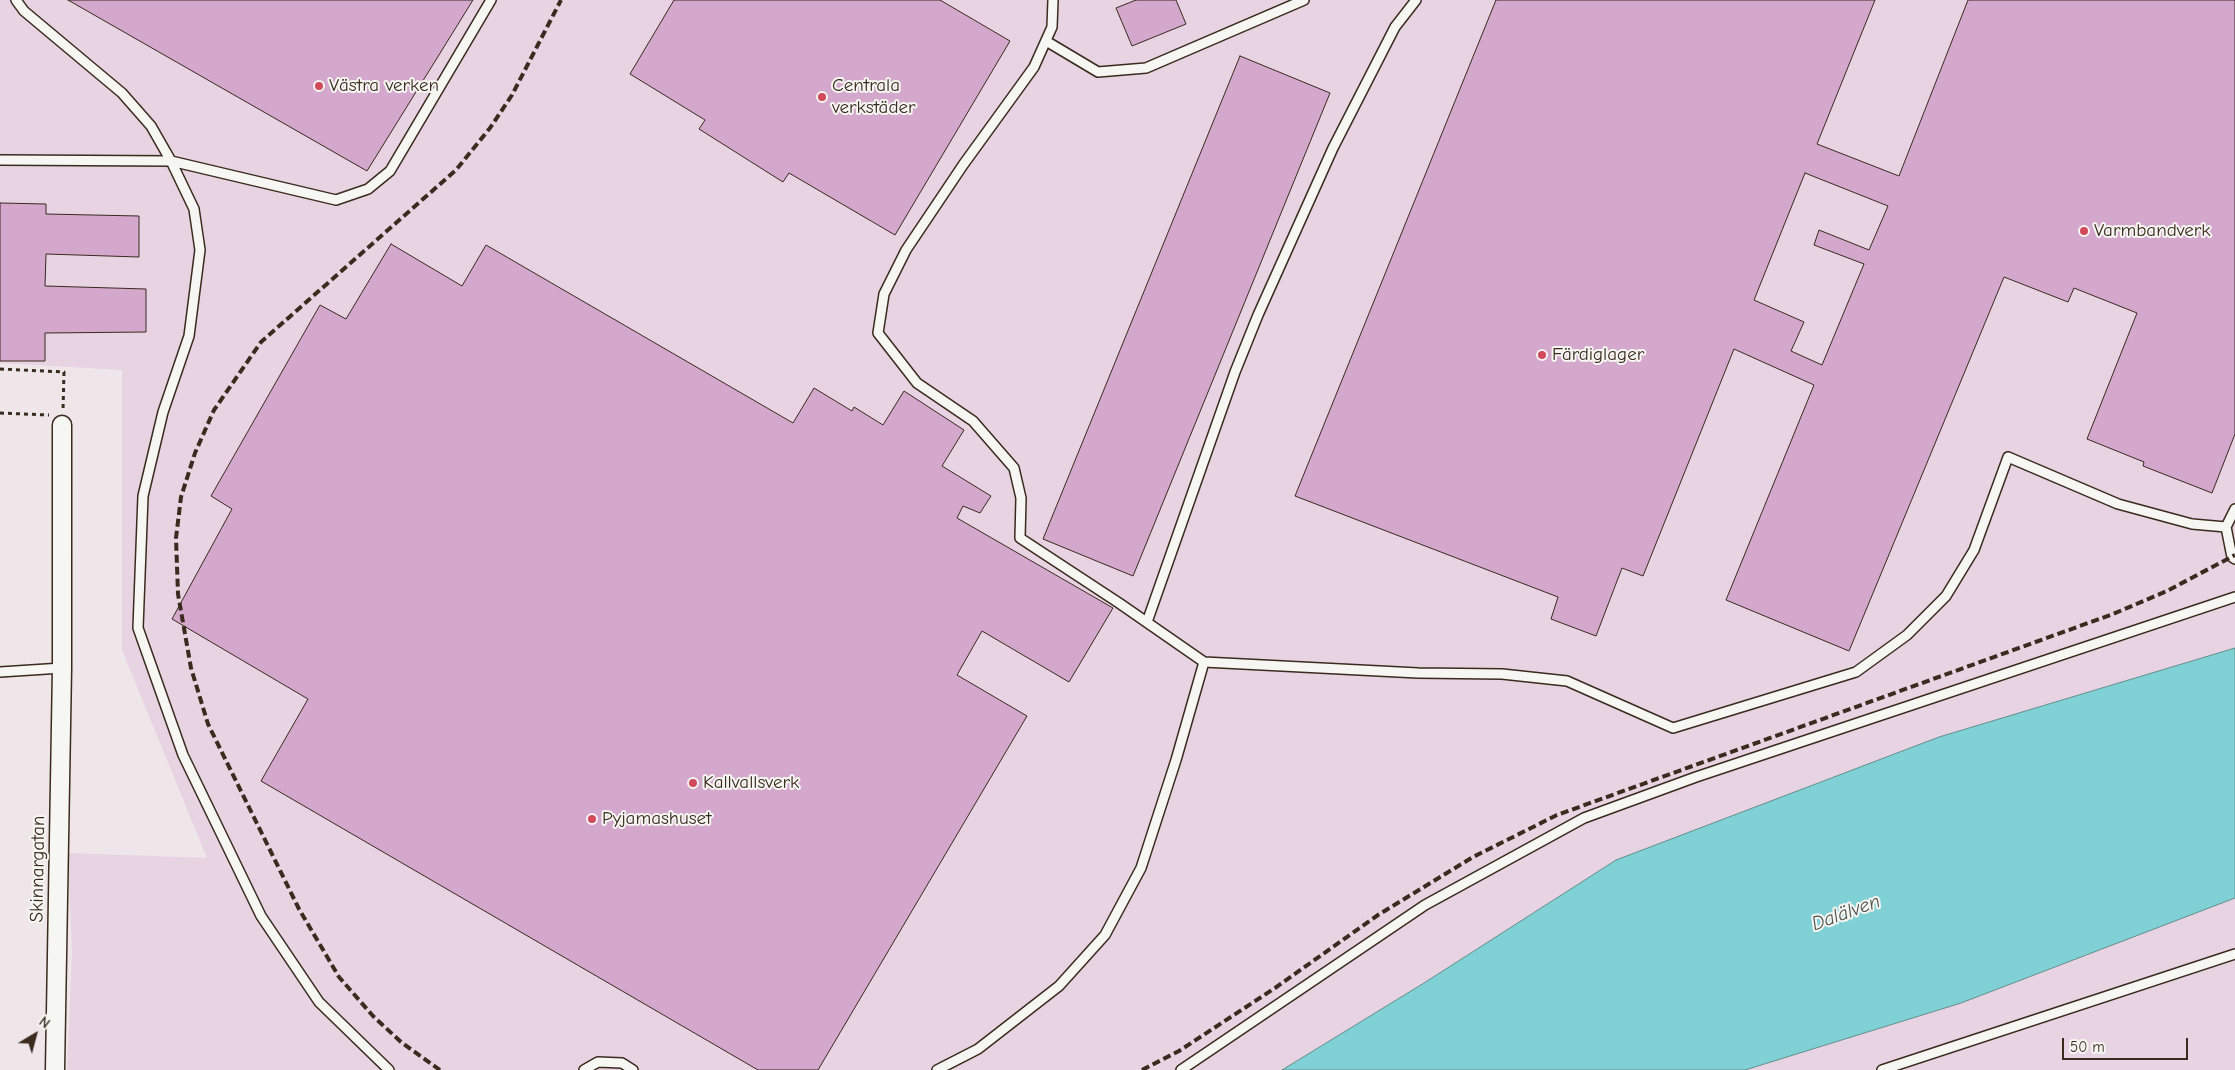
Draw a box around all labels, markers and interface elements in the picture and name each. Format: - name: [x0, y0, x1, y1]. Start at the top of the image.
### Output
- place label: Västra verken: [329, 75, 439, 97]
- place label: Centrala verkstäder: [832, 75, 916, 119]
- marker: Västra verken: [313, 80, 325, 92]
- marker: Centrala verkstäder: [816, 91, 828, 103]
- place label: Varmbandverk: [2094, 220, 2211, 242]
- marker: Varmbandverk: [2078, 225, 2090, 237]
- place label: Färdiglager: [1552, 344, 1644, 366]
- marker: Färdiglager: [1536, 349, 1548, 361]
- place label: Kallvallsverk: [703, 772, 799, 794]
- marker: Kallvallsverk: [687, 777, 699, 789]
- place label: Pyjamashuset: [602, 808, 712, 830]
- marker: Pyjamashuset: [586, 813, 598, 825]
- street label: Skinnargatan: [26, 815, 50, 923]
- water label: Dalälven: [1808, 890, 1884, 936]
- north arrow: [10, 1010, 60, 1060]
- text: N: [36, 1013, 53, 1032]
- scale bar: [2065, 1028, 2191, 1060]
- text: 50 m: [2070, 1038, 2105, 1056]

